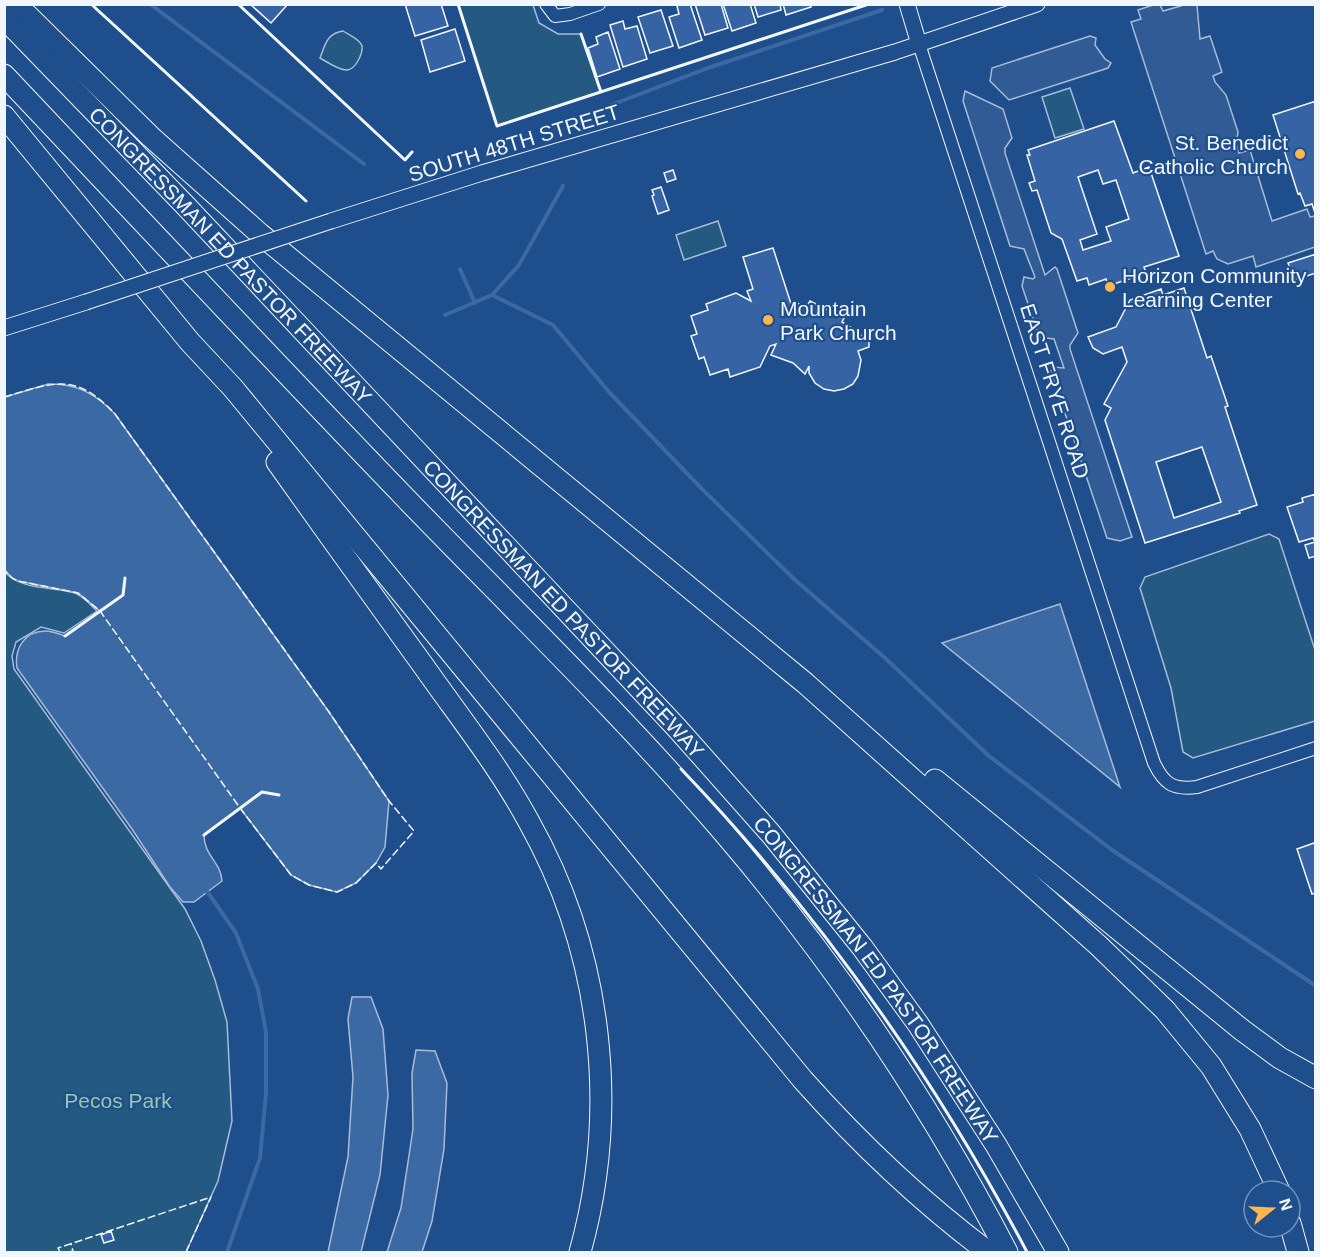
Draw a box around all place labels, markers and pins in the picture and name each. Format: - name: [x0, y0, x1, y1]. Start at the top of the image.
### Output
- place label: St. Benedict Catholic Church: [1139, 131, 1288, 178]
- marker: St. Benedict Catholic Church: [1293, 147, 1307, 161]
- place label: Horizon Community Learning Center: [1122, 264, 1307, 311]
- marker: Horizon Community Learning Center: [1103, 280, 1117, 294]
- place label: Mountain Park Church: [780, 297, 897, 344]
- marker: Mountain Park Church: [761, 313, 775, 327]

